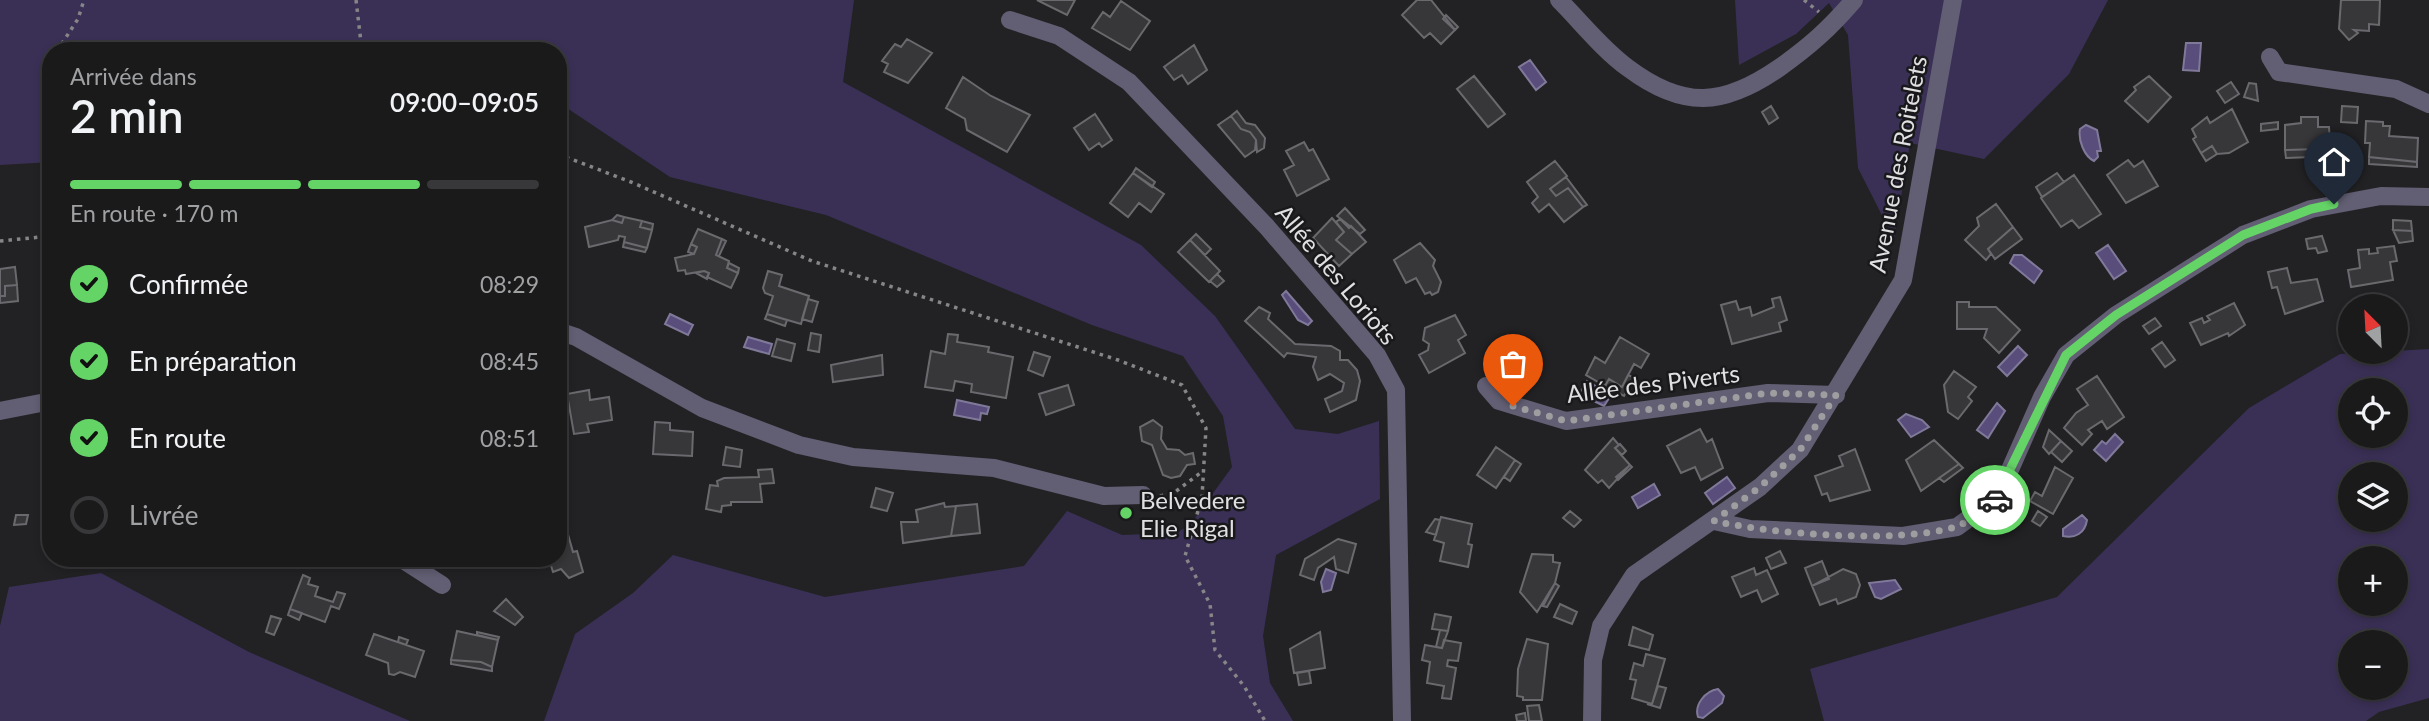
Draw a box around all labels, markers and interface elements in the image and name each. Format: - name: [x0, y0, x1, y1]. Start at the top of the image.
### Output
- street label: Avenue des Roitelets: [1862, 53, 1932, 275]
- text: Arrivée dans: [70, 62, 197, 90]
- text: 09:00–09:05: [390, 86, 539, 118]
- text: 2 min: [70, 88, 184, 143]
- pin: [2304, 132, 2364, 204]
- icon: home: [2315, 143, 2353, 181]
- street label: Allée des Loriots: [1270, 198, 1404, 350]
- text: En route · 170 m: [70, 199, 238, 227]
- icon: check: [70, 265, 108, 303]
- text: Confirmée: [129, 268, 248, 300]
- text: 08:29: [480, 270, 539, 298]
- north arrow: [2338, 294, 2408, 364]
- map controls: [2338, 294, 2408, 700]
- pin: [1483, 334, 1543, 406]
- icon: check: [70, 342, 108, 380]
- text: En préparation: [129, 345, 297, 377]
- icon: bag: [1494, 345, 1532, 383]
- text: 08:45: [480, 347, 539, 375]
- street label: Allée des Piverts: [1565, 358, 1741, 408]
- button: locate: [2338, 378, 2408, 448]
- icon: check: [70, 419, 108, 457]
- text: En route: [129, 422, 226, 454]
- text: 08:51: [480, 424, 539, 452]
- button: layers: [2338, 462, 2408, 532]
- courier: [1960, 465, 2030, 535]
- icon: car: [1976, 481, 2014, 519]
- place label: Belvedere Elie Rigal: [1140, 485, 1245, 542]
- text: Livrée: [129, 499, 198, 531]
- marker: Belvedere Elie Rigal: [1118, 505, 1134, 521]
- button: +: [2338, 546, 2408, 616]
- button: −: [2338, 630, 2408, 700]

